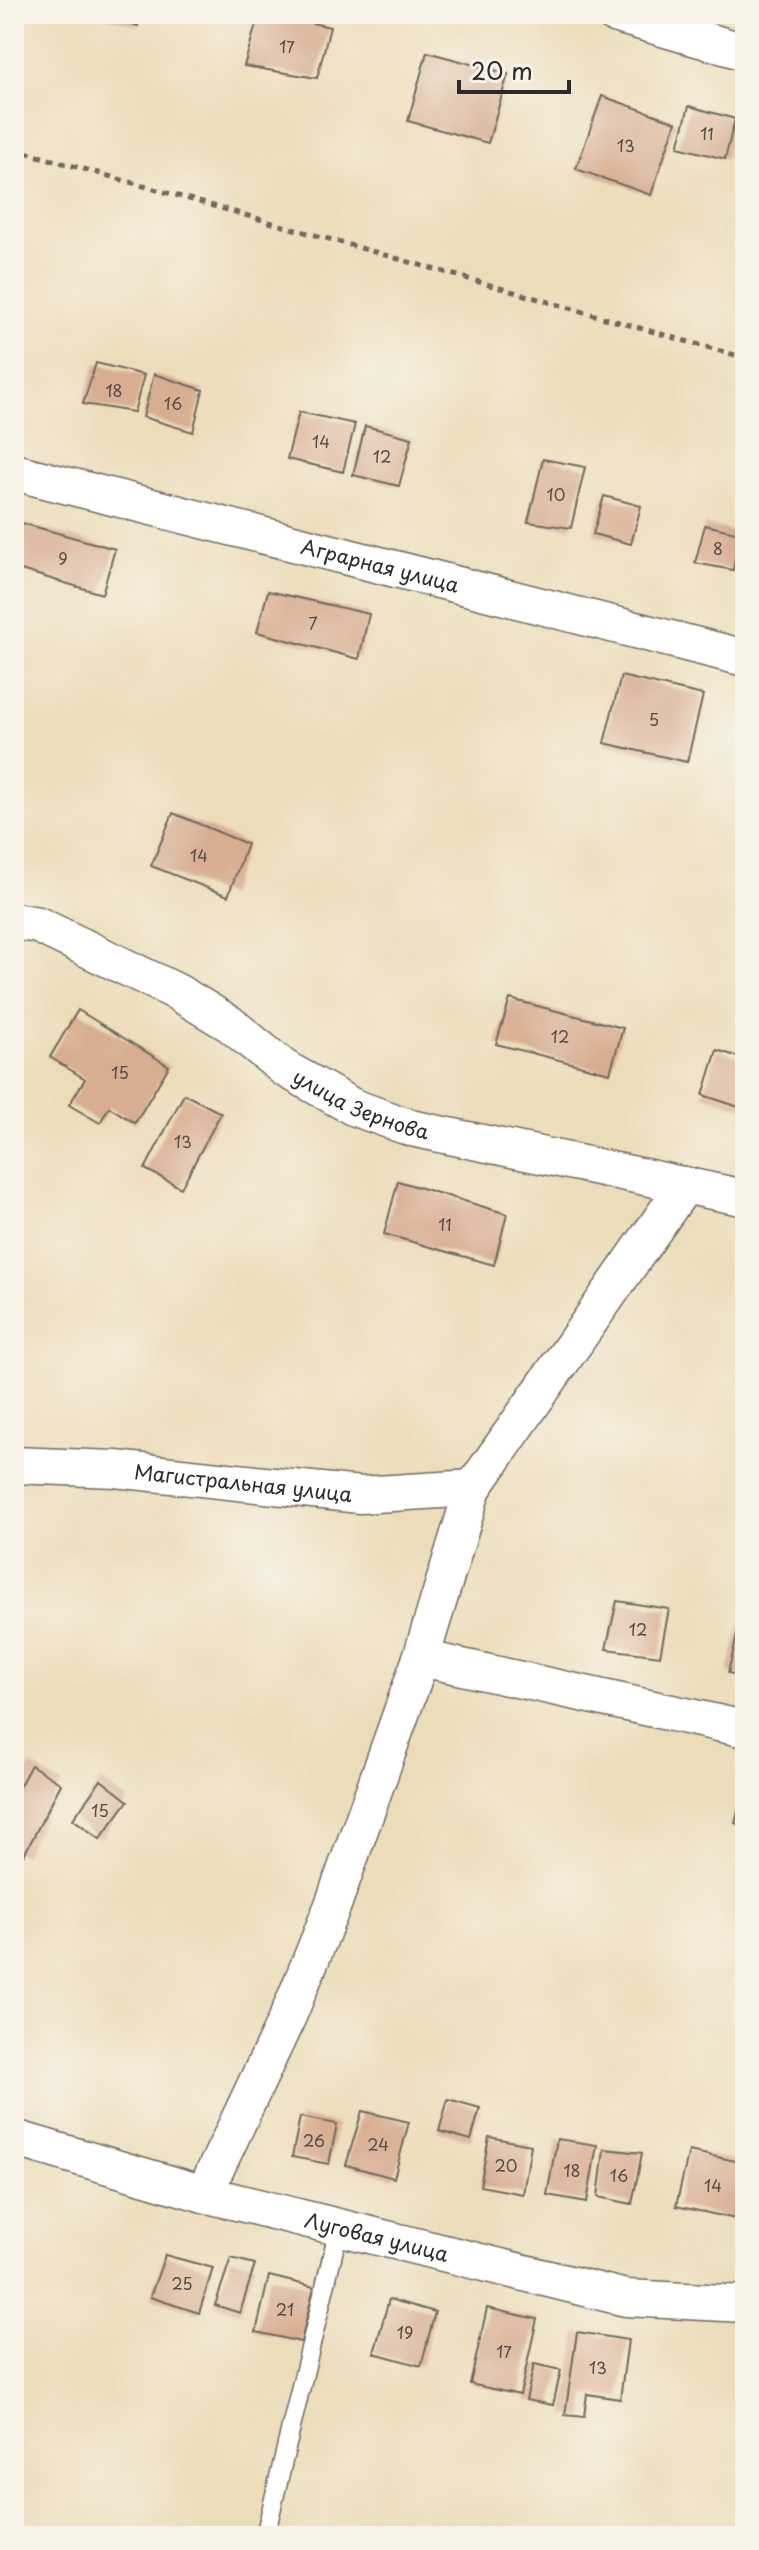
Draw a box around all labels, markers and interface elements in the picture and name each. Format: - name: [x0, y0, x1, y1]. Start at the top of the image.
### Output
- house number: 17: [279, 34, 295, 58]
- scale bar: [459, 44, 569, 94]
- text: 20 m: [471, 52, 533, 88]
- house number: 11: [700, 121, 714, 145]
- house number: 13: [617, 133, 635, 157]
- house number: 18: [105, 378, 123, 402]
- house number: 16: [164, 391, 182, 415]
- house number: 14: [312, 429, 330, 453]
- house number: 12: [373, 444, 391, 468]
- house number: 10: [547, 482, 565, 506]
- street label: Аграрная улица: [298, 531, 463, 600]
- house number: 8: [713, 536, 723, 560]
- house number: 9: [58, 546, 68, 570]
- house number: 7: [308, 611, 318, 635]
- house number: 5: [649, 707, 659, 731]
- house number: 14: [190, 843, 208, 867]
- house number: 12: [551, 1024, 569, 1048]
- house number: 15: [111, 1060, 129, 1084]
- street label: улица Зернова: [288, 1061, 432, 1146]
- house number: 13: [174, 1129, 192, 1153]
- house number: 11: [438, 1212, 452, 1236]
- street label: Магистральная улица: [133, 1456, 354, 1509]
- house number: 12: [629, 1617, 647, 1641]
- house number: 15: [91, 1798, 109, 1822]
- house number: 26: [303, 2128, 325, 2152]
- house number: 24: [367, 2132, 389, 2156]
- house number: 20: [495, 2153, 517, 2177]
- house number: 18: [563, 2158, 581, 2182]
- house number: 16: [610, 2163, 628, 2187]
- house number: 14: [704, 2173, 722, 2197]
- street label: Луговая улица: [302, 2204, 452, 2269]
- house number: 25: [171, 2271, 193, 2295]
- house number: 21: [276, 2297, 294, 2321]
- house number: 19: [397, 2320, 413, 2344]
- house number: 17: [496, 2339, 512, 2363]
- house number: 13: [589, 2355, 607, 2379]

